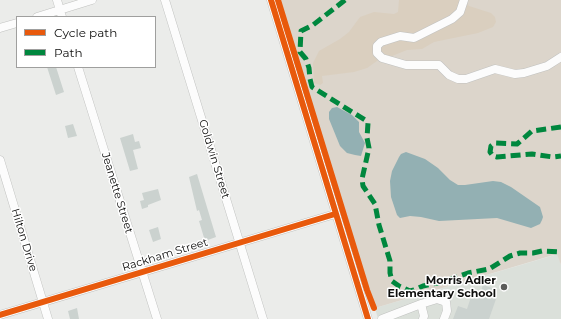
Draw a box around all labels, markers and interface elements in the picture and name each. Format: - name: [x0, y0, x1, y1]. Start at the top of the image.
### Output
- legend: [16, 16, 156, 68]
- text: Cycle path: [54, 25, 117, 40]
- text: Path: [54, 45, 83, 60]
- street label: Goldwin Street: [196, 118, 232, 200]
- street label: Jeanette Street: [98, 151, 136, 235]
- street label: Hilton Drive: [8, 207, 40, 273]
- street label: Rackham Street: [121, 236, 209, 274]
- place label: Morris Adler Elementary School: [388, 274, 496, 300]
- marker: Morris Adler Elementary School: [499, 282, 509, 292]

